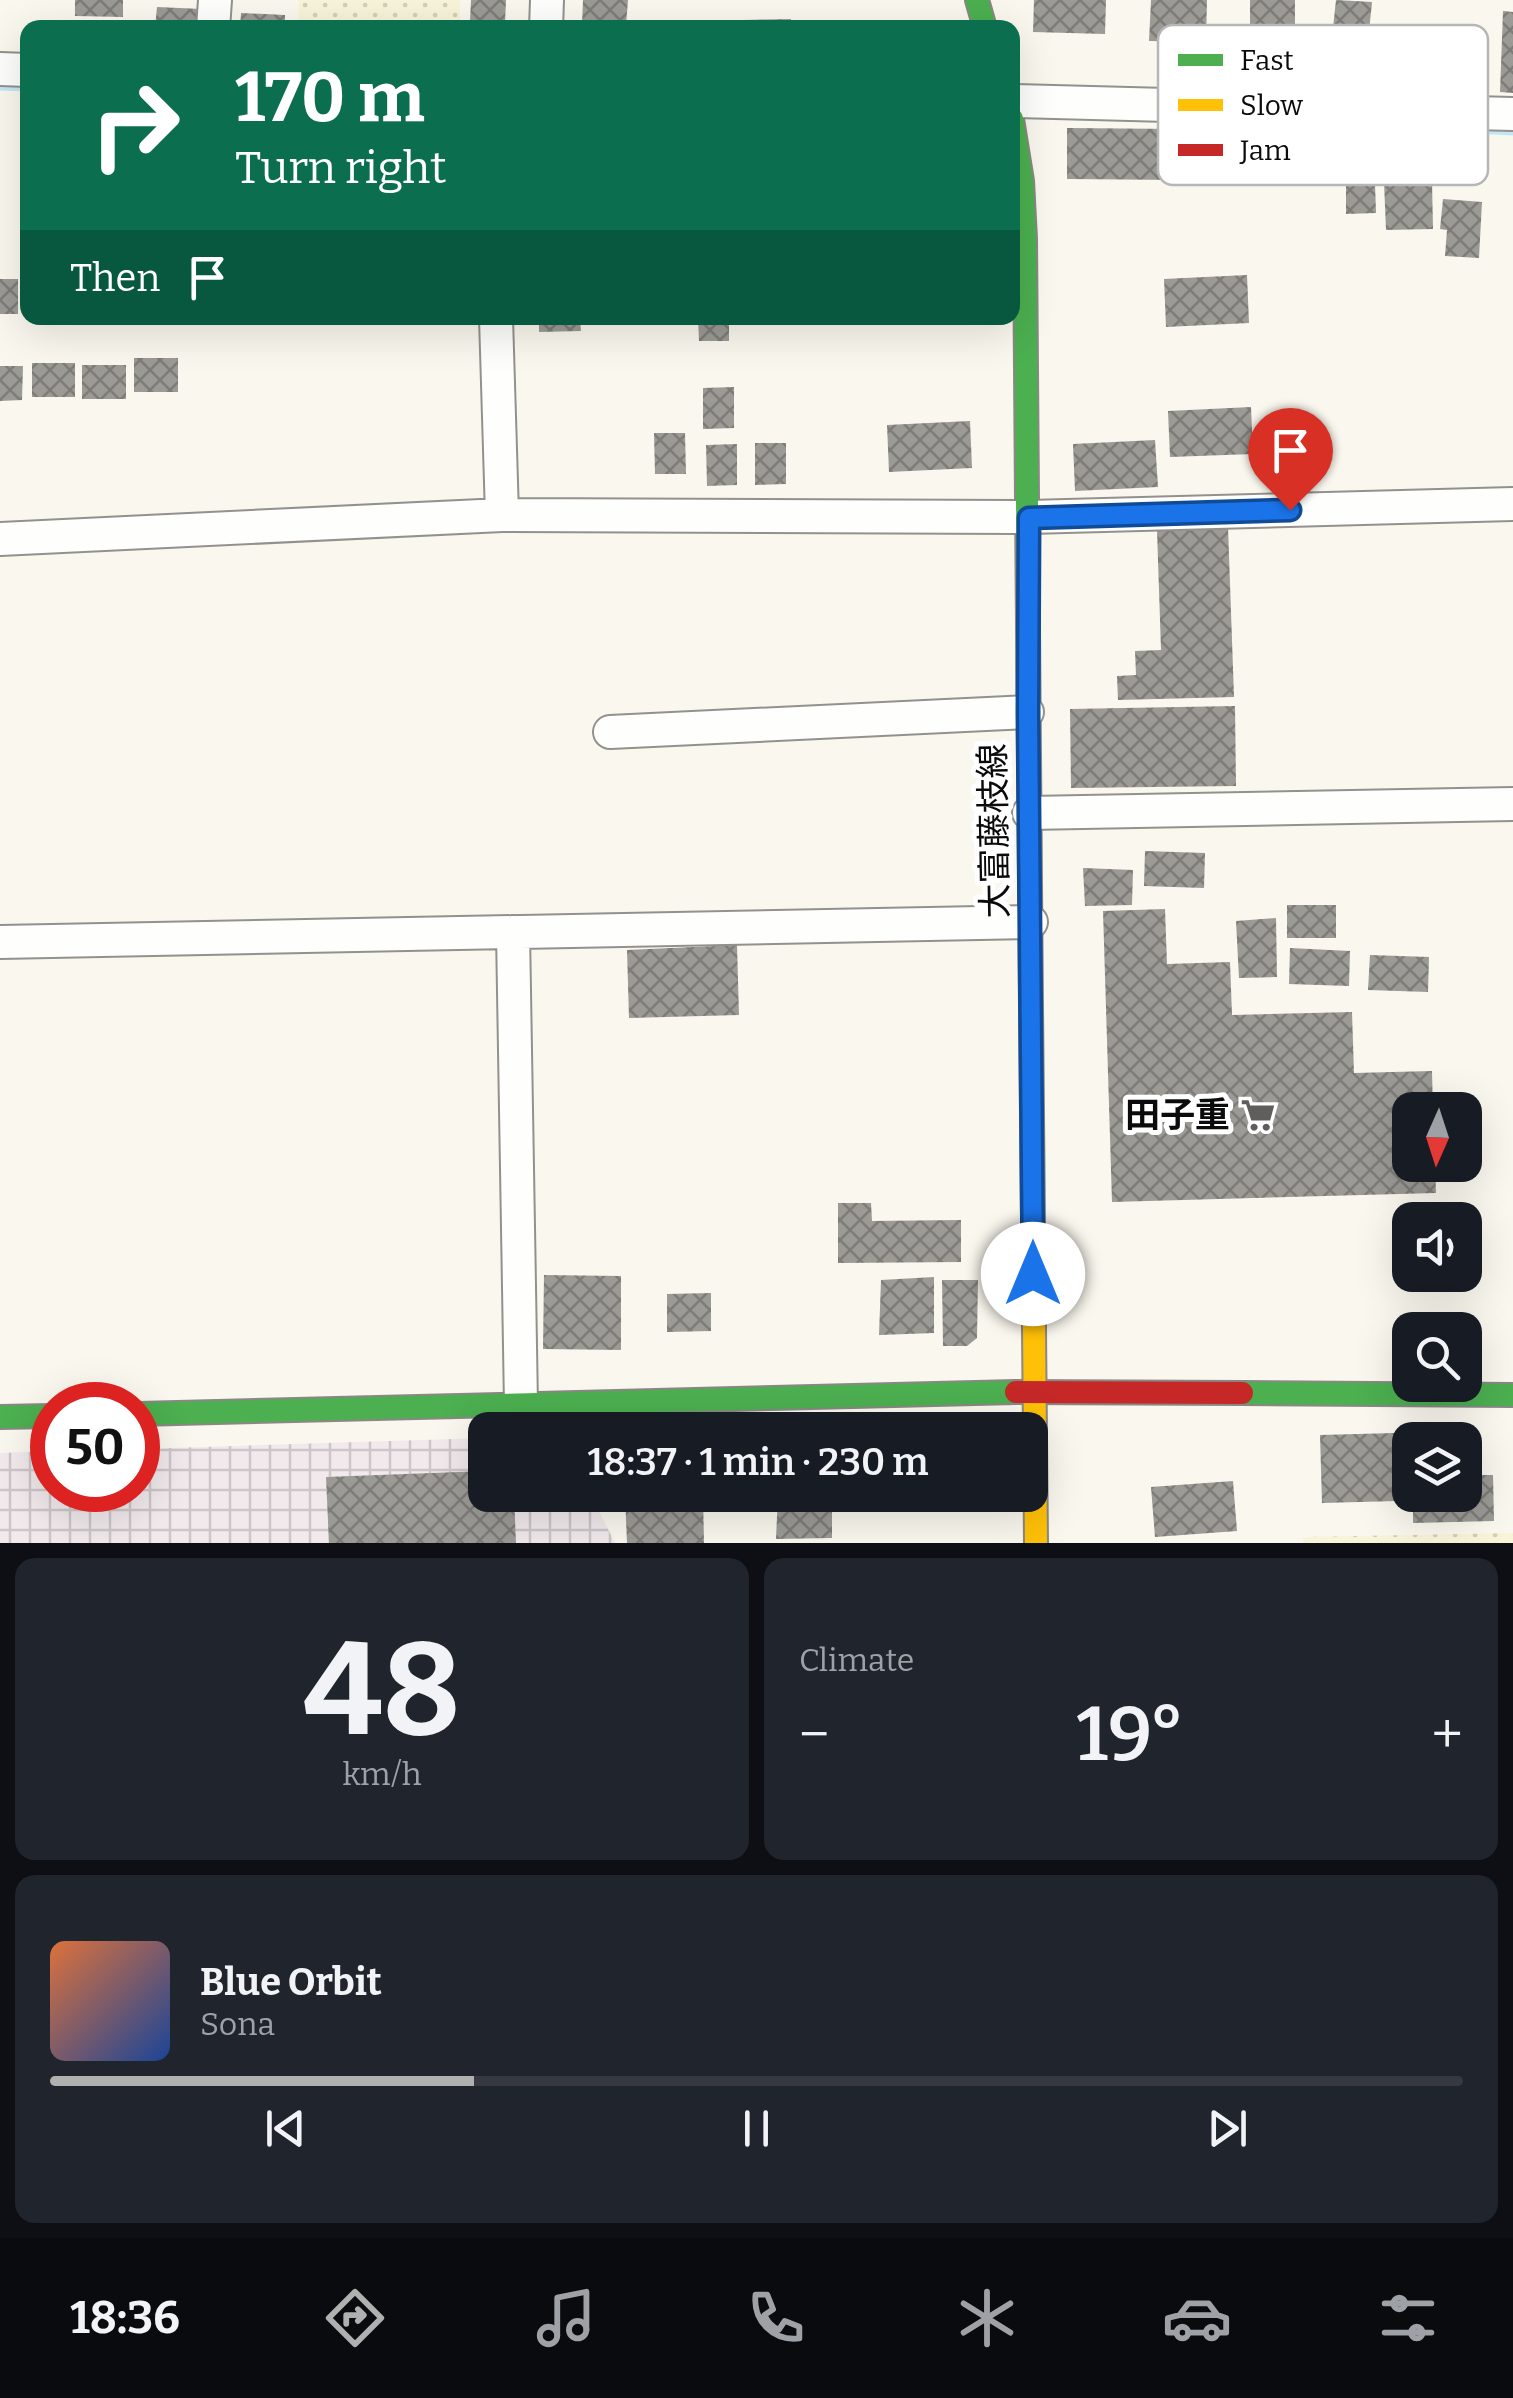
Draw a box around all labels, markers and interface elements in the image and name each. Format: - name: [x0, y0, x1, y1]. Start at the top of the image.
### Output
- legend: [1158, 25, 1488, 185]
- text: Fast: [1240, 44, 1294, 77]
- text: 170 m: [235, 56, 425, 140]
- icon: right: [70, 60, 200, 190]
- text: Slow: [1240, 89, 1303, 122]
- text: Jam: [1239, 134, 1291, 167]
- text: Turn right: [235, 141, 447, 195]
- icon: arrive: [180, 250, 235, 305]
- text: Then: [70, 255, 160, 301]
- pin: [1248, 408, 1333, 511]
- icon: arrive: [1263, 423, 1318, 478]
- street label: 大富藤枝線: [971, 743, 1017, 919]
- north arrow: [1392, 1092, 1482, 1182]
- map controls: [1392, 1092, 1482, 1512]
- place label: 田子重: [1125, 1094, 1230, 1136]
- supermarket icon: 田子重: [1239, 1096, 1277, 1134]
- button: sound: [1392, 1202, 1482, 1292]
- position arrow: [981, 1222, 1085, 1326]
- button: search: [1392, 1312, 1482, 1402]
- speed limit sign: 50: [30, 1382, 160, 1512]
- button: layers: [1392, 1422, 1482, 1512]
- text: 18:37 · 1 min · 230 m: [587, 1439, 929, 1485]
- text: 48: [303, 1612, 461, 1768]
- text: Climate: [799, 1641, 914, 1679]
- text: 19°: [1076, 1690, 1185, 1780]
- text: −: [799, 1702, 829, 1768]
- text: +: [1432, 1702, 1463, 1768]
- text: km/h: [342, 1755, 422, 1793]
- text: Blue Orbit: [200, 1959, 382, 2005]
- text: Sona: [200, 2005, 275, 2043]
- icon: previous: [258, 2101, 313, 2156]
- icon: pause: [729, 2101, 784, 2156]
- icon: next: [1200, 2101, 1255, 2156]
- icon: directions: [320, 2283, 390, 2353]
- icon: music: [531, 2283, 601, 2353]
- icon: phone: [741, 2283, 811, 2353]
- icon: climate: [952, 2283, 1022, 2353]
- icon: car: [1162, 2283, 1232, 2353]
- icon: filters: [1373, 2283, 1443, 2353]
- text: 18:36: [70, 2291, 180, 2345]

